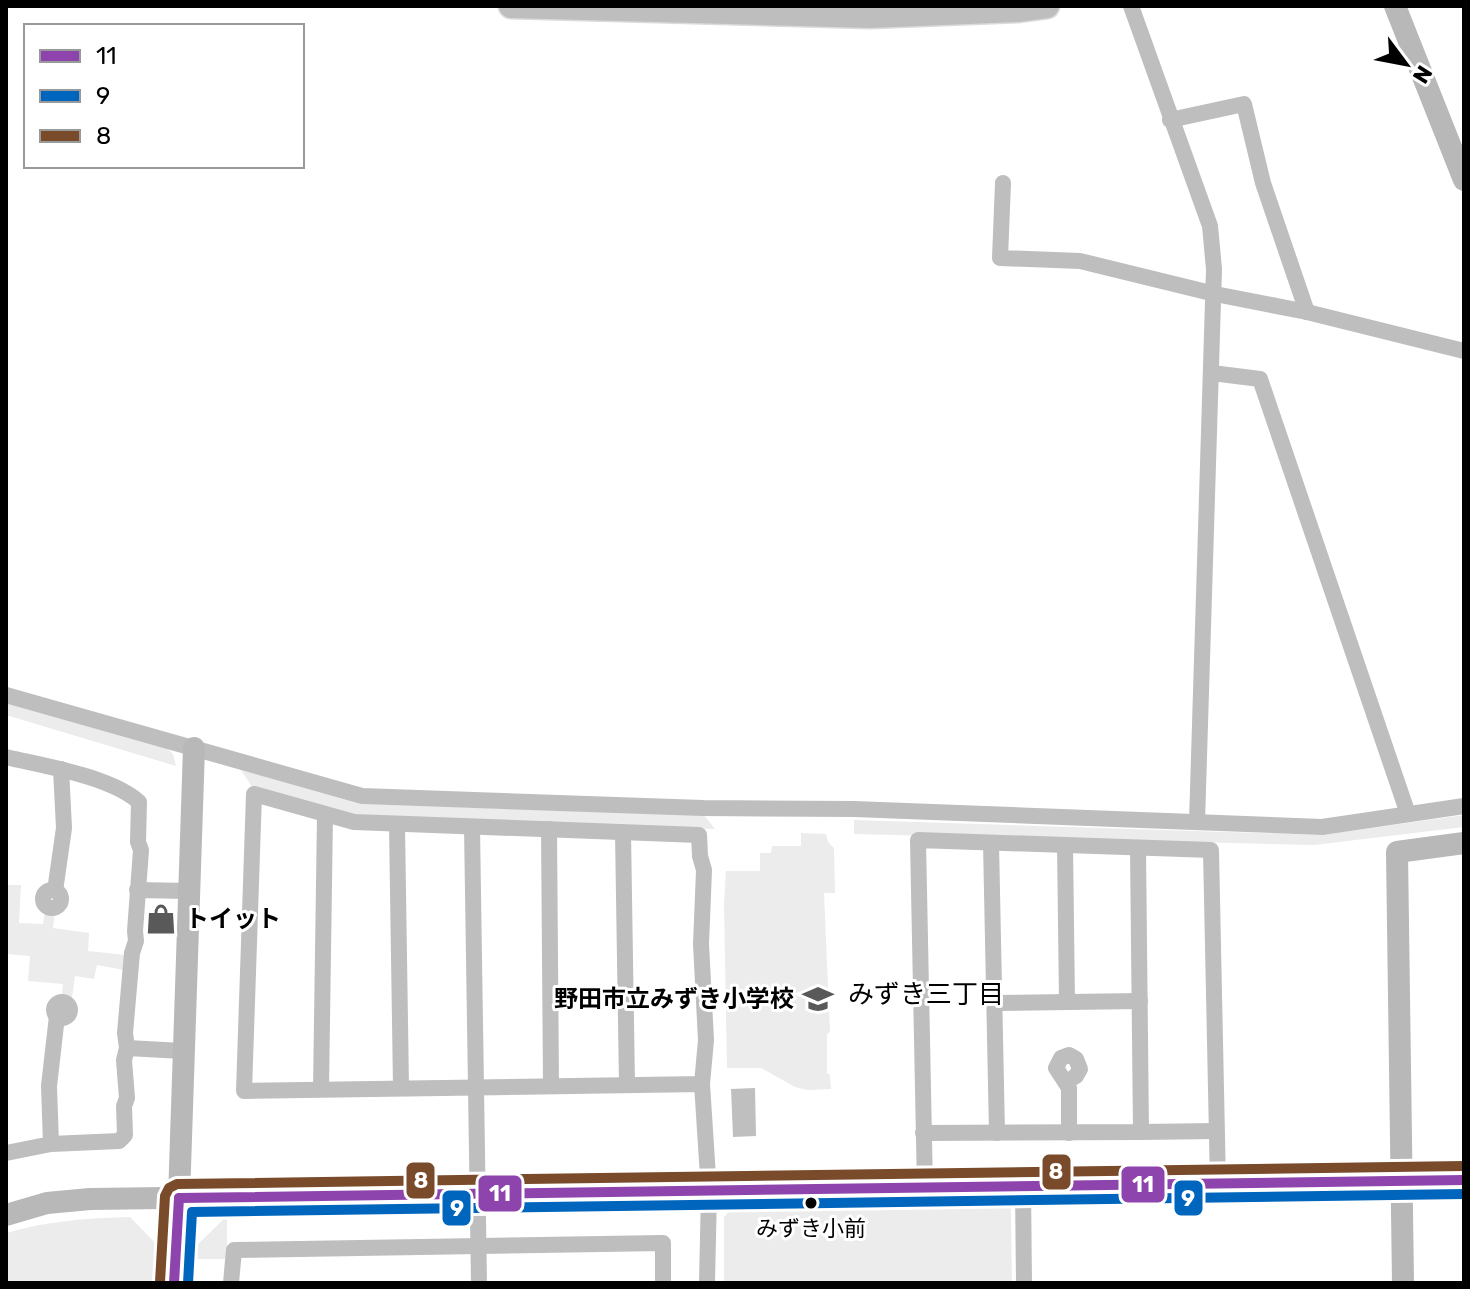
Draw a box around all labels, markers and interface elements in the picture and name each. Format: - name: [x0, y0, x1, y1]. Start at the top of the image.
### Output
- legend: [24, 24, 304, 168]
- north arrow: [1366, 24, 1446, 104]
- text: 11: [96, 42, 117, 70]
- text: N: [1407, 60, 1438, 88]
- text: 9: [96, 82, 110, 110]
- text: 8: [96, 122, 111, 150]
- shop icon: トイット: [144, 902, 178, 936]
- place label: トイット: [185, 905, 281, 933]
- district label: みずき三丁目: [848, 979, 1004, 1010]
- school or university icon: 野田市立みずき小学校: [801, 982, 835, 1016]
- place label: 野田市立みずき小学校: [554, 985, 794, 1013]
- line badge: 8: [1041, 1153, 1072, 1191]
- text: 8: [1049, 1158, 1063, 1185]
- line badge: 8: [405, 1161, 436, 1200]
- line badge: 11: [1120, 1165, 1166, 1204]
- text: 8: [414, 1167, 428, 1194]
- text: 11: [1132, 1171, 1154, 1198]
- line badge: 11: [477, 1174, 523, 1213]
- line badge: 9: [1173, 1179, 1204, 1217]
- text: 11: [489, 1180, 511, 1207]
- text: 9: [1181, 1185, 1195, 1212]
- line badge: 9: [441, 1189, 472, 1227]
- text: 9: [450, 1195, 464, 1222]
- marker: みずき小前: [803, 1195, 819, 1211]
- place label: みずき小前: [756, 1215, 866, 1242]

